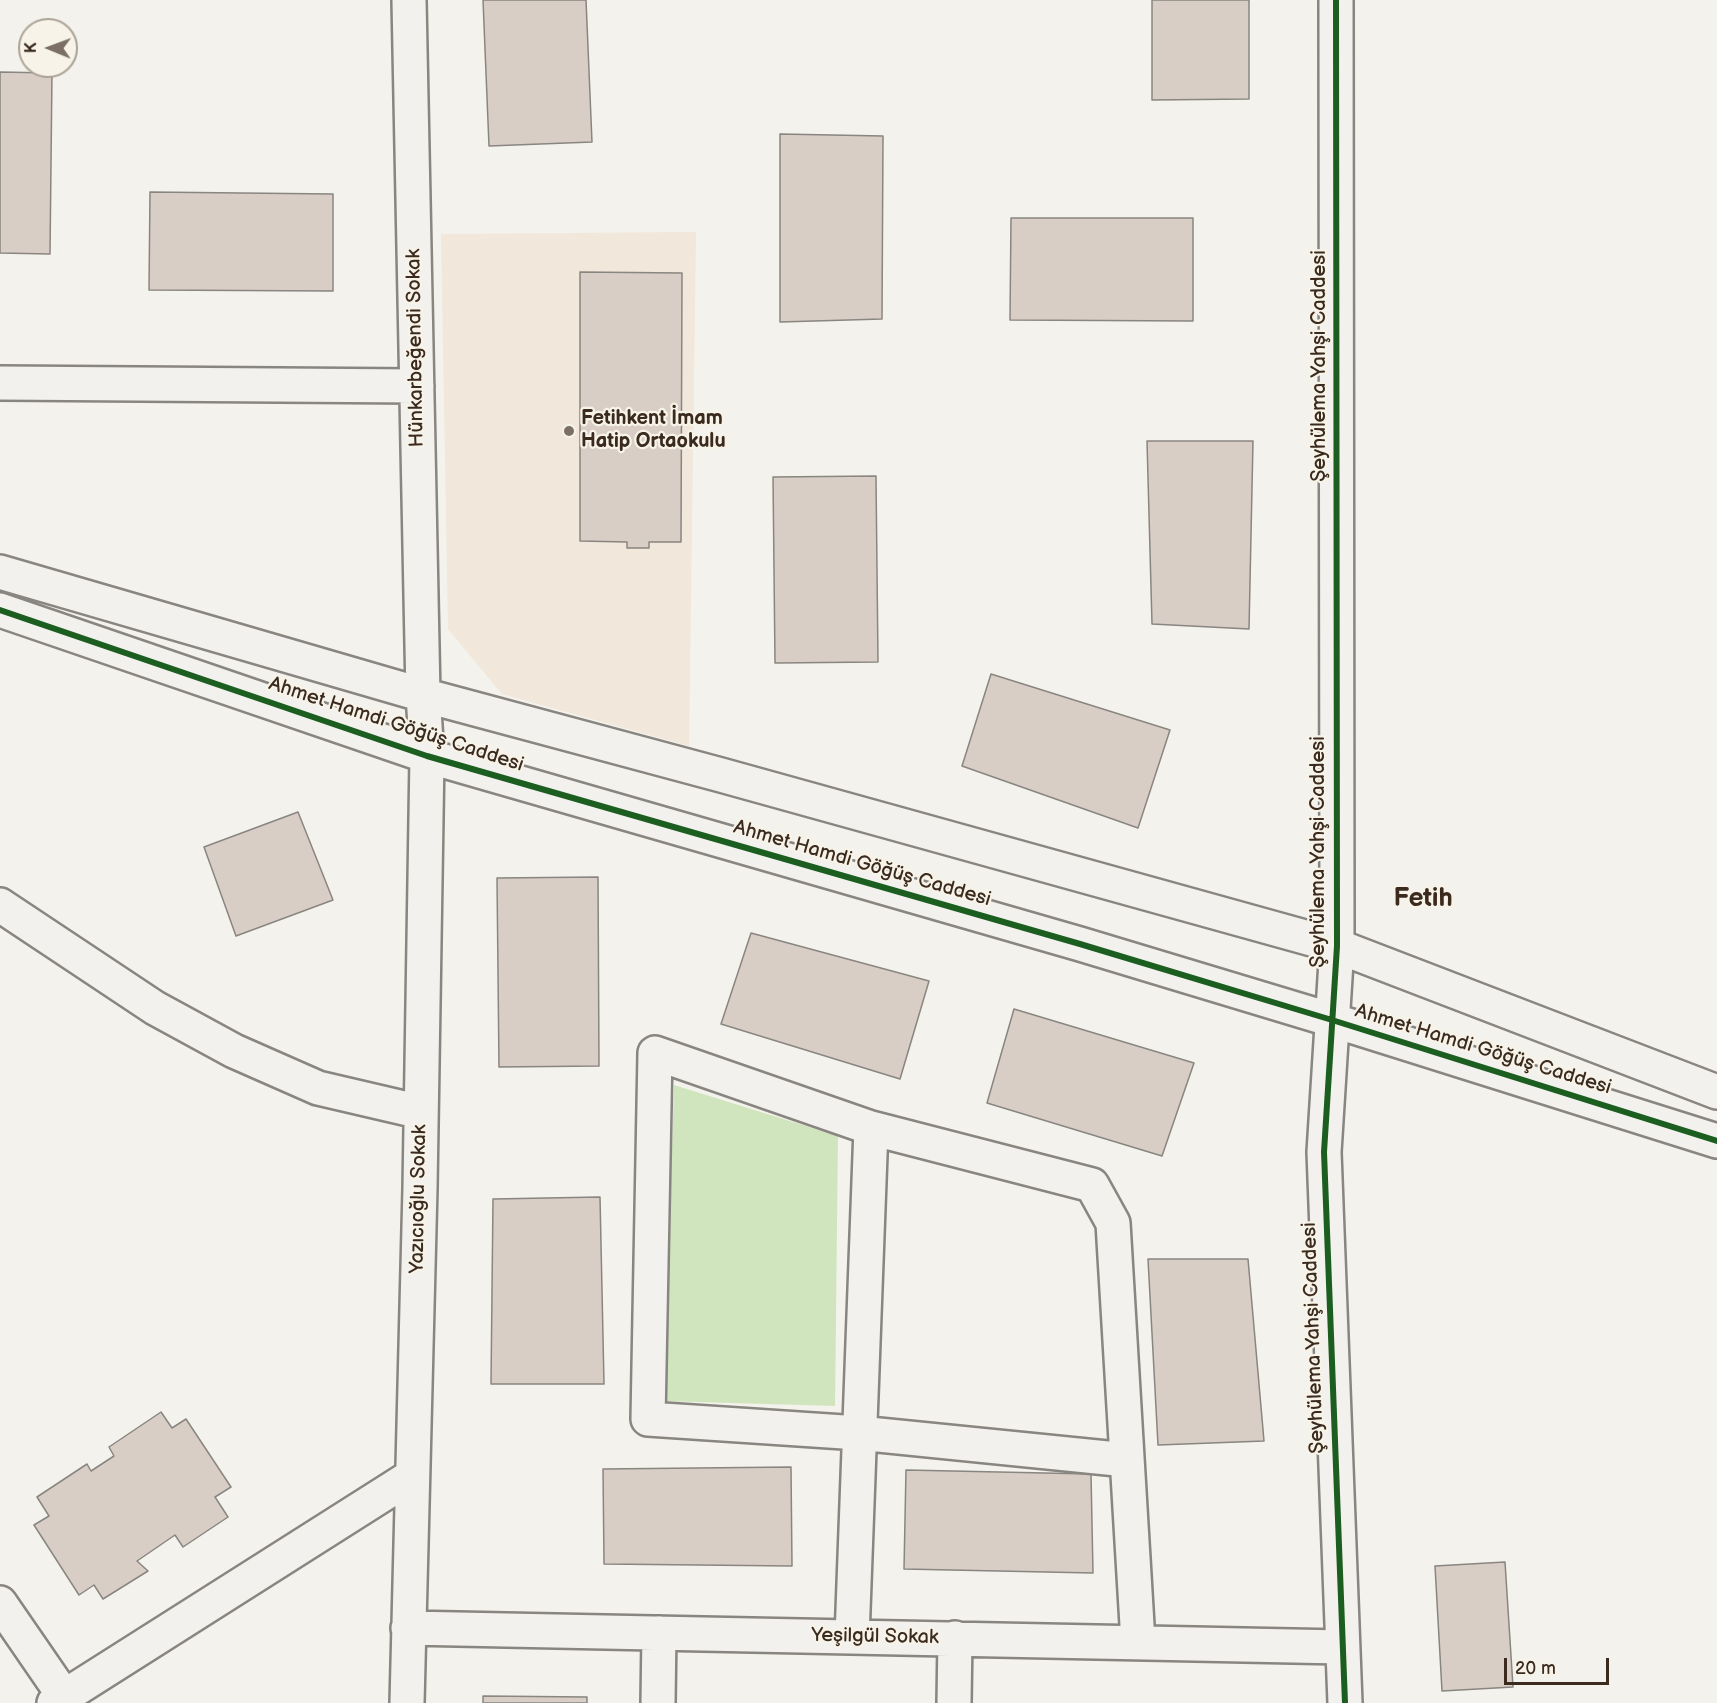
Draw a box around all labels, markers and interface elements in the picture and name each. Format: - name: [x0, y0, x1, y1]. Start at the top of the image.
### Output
- north arrow: [18, 18, 78, 78]
- text: K: [22, 42, 41, 53]
- street label: Hünkarbeğendi Sokak: [402, 249, 430, 447]
- street label: Şeyhülema Yahşi Caddesi: [1308, 250, 1332, 482]
- place label: Fetihkent İmam Hatip Ortaokulu: [581, 407, 726, 454]
- marker: Fetihkent İmam Hatip Ortaokulu: [562, 424, 576, 438]
- street label: Ahmet Hamdi Göğüş Caddesi: [266, 672, 526, 778]
- street label: Şeyhülema Yahşi Caddesi: [1307, 736, 1331, 968]
- street label: Ahmet Hamdi Göğüş Caddesi: [731, 816, 993, 912]
- district label: Fetih: [1393, 883, 1453, 915]
- street label: Ahmet Hamdi Göğüş Caddesi: [1352, 1000, 1614, 1100]
- street label: Yazıcıoğlu Sokak: [406, 1124, 432, 1274]
- street label: Şeyhülema Yahşi Caddesi: [1298, 1222, 1330, 1454]
- street label: Yeşilgül Sokak: [811, 1624, 939, 1650]
- scale bar: [1507, 1646, 1612, 1684]
- text: 20 m: [1515, 1658, 1556, 1679]

